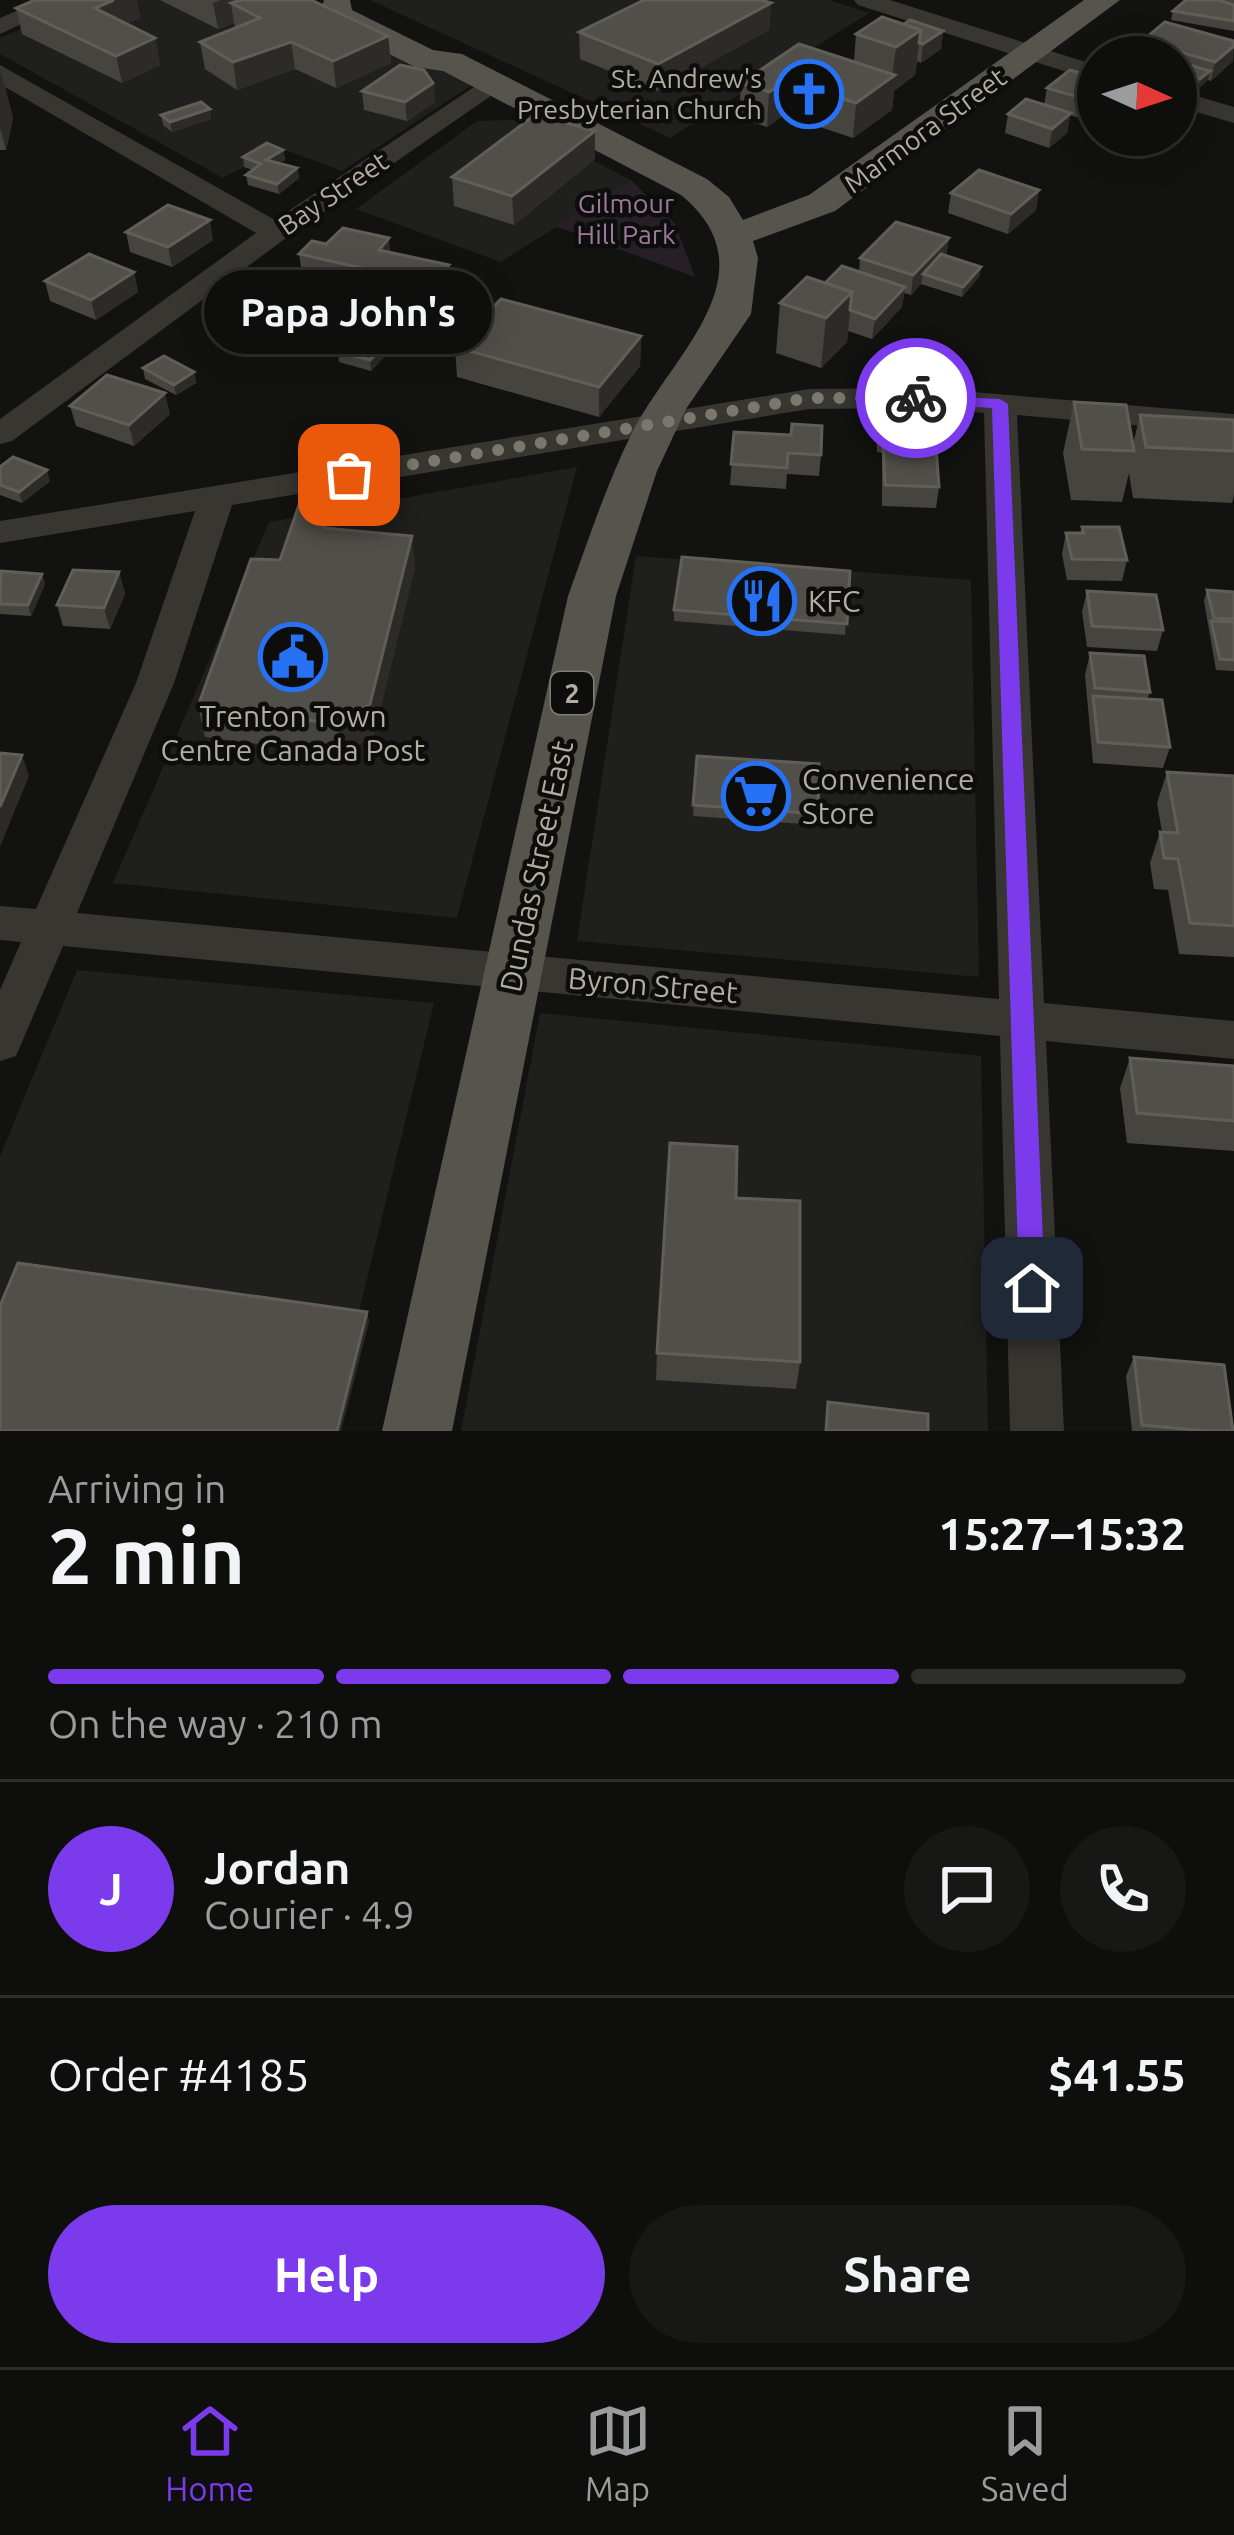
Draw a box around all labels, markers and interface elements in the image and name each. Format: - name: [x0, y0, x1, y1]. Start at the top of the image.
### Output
- north arrow: [1077, 36, 1197, 156]
- map controls: [1077, 36, 1197, 156]
- church icon: St. Andrew's Presbyterian Church: [774, 59, 844, 129]
- street label: Marmora Street: [838, 61, 1012, 199]
- place label: St. Andrew's Presbyterian Church: [517, 63, 762, 124]
- street label: Bay Street: [273, 145, 394, 241]
- park label: Gilmour Hill Park: [576, 188, 676, 249]
- callout: Papa John's: [205, 271, 493, 355]
- text: Papa John's: [240, 290, 456, 333]
- courier: [856, 338, 976, 458]
- icon: bike: [883, 365, 949, 431]
- pin: [298, 424, 400, 526]
- icon: bag: [316, 442, 382, 508]
- restaurant icon: KFC: [727, 566, 797, 636]
- place label: KFC: [808, 584, 860, 618]
- public building icon: Trenton Town Centre Canada Post: [258, 622, 328, 692]
- road number: 2: [551, 672, 593, 714]
- place label: Trenton Town Centre Canada Post: [161, 699, 426, 767]
- street label: Dundas Street East: [493, 737, 579, 995]
- supermarket icon: Convenience Store: [721, 761, 791, 831]
- place label: Convenience Store: [802, 762, 975, 830]
- street label: Byron Street: [567, 961, 739, 1009]
- pin: [981, 1237, 1083, 1339]
- icon: home: [999, 1255, 1065, 1321]
- text: Arriving in: [48, 1467, 226, 1510]
- text: 15:27–15:32: [938, 1508, 1186, 1559]
- text: 2 min: [48, 1511, 245, 1599]
- text: On the way · 210 m: [48, 1702, 383, 1745]
- button: chat: [904, 1826, 1030, 1952]
- button: phone: [1060, 1826, 1186, 1952]
- text: Jordan: [204, 1842, 350, 1893]
- text: J: [99, 1863, 123, 1914]
- text: Courier · 4.9: [204, 1893, 415, 1936]
- text: Order #4185: [48, 2049, 310, 2100]
- text: $41.55: [1048, 2049, 1186, 2100]
- button: Help: [48, 2205, 605, 2343]
- button: Share: [629, 2205, 1186, 2343]
- tab: Home: [165, 2398, 254, 2507]
- tab: Map: [585, 2398, 651, 2507]
- tab: Saved: [981, 2398, 1069, 2507]

